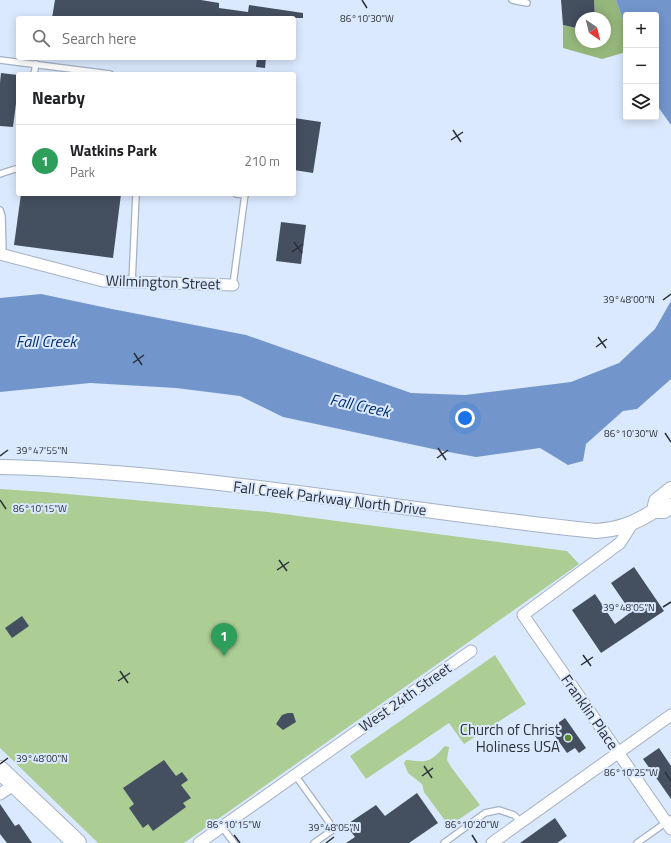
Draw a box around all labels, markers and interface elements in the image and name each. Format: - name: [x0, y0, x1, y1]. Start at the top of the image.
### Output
- text: 86°10'30"W: [340, 11, 394, 26]
- north arrow: [575, 12, 611, 48]
- map controls: [623, 12, 659, 120]
- button: +: [623, 12, 659, 48]
- search box: [16, 16, 296, 60]
- icon: search: [30, 27, 52, 49]
- text: Search here: [62, 27, 136, 50]
- button: −: [623, 48, 659, 84]
- button: layers: [623, 84, 659, 120]
- text: Nearby: [32, 85, 85, 111]
- text: Watkins Park: [70, 139, 157, 162]
- text: 1: [41, 151, 49, 171]
- text: 210 m: [244, 151, 280, 171]
- text: Park: [70, 162, 95, 182]
- street label: Wilmington Street: [105, 269, 222, 296]
- text: 39°48'00"N: [603, 292, 655, 307]
- water label: Fall Creek: [16, 329, 78, 353]
- water label: Fall Creek: [328, 387, 394, 423]
- your location: [455, 408, 475, 428]
- text: 86°10'30"W: [604, 426, 658, 441]
- text: 39°47'55"N: [16, 443, 68, 458]
- street label: Fall Creek Parkway North Drive: [232, 475, 428, 521]
- text: 86°10'15"W: [13, 501, 67, 516]
- text: 39°48'05"N: [603, 600, 655, 615]
- pin: 1: [211, 623, 237, 656]
- street label: West 24th Street: [354, 656, 457, 737]
- street label: Franklin Place: [555, 670, 625, 754]
- place label: Church of Christ Holiness USA: [460, 718, 561, 758]
- marker: Church of Christ Holiness USA: [563, 733, 573, 743]
- text: 39°48'00"N: [16, 751, 68, 766]
- text: 86°10'25"W: [604, 765, 658, 780]
- text: 86°10'15"W: [207, 817, 261, 832]
- text: 86°10'20"W: [445, 817, 499, 832]
- text: 39°48'05"N: [308, 820, 360, 835]

